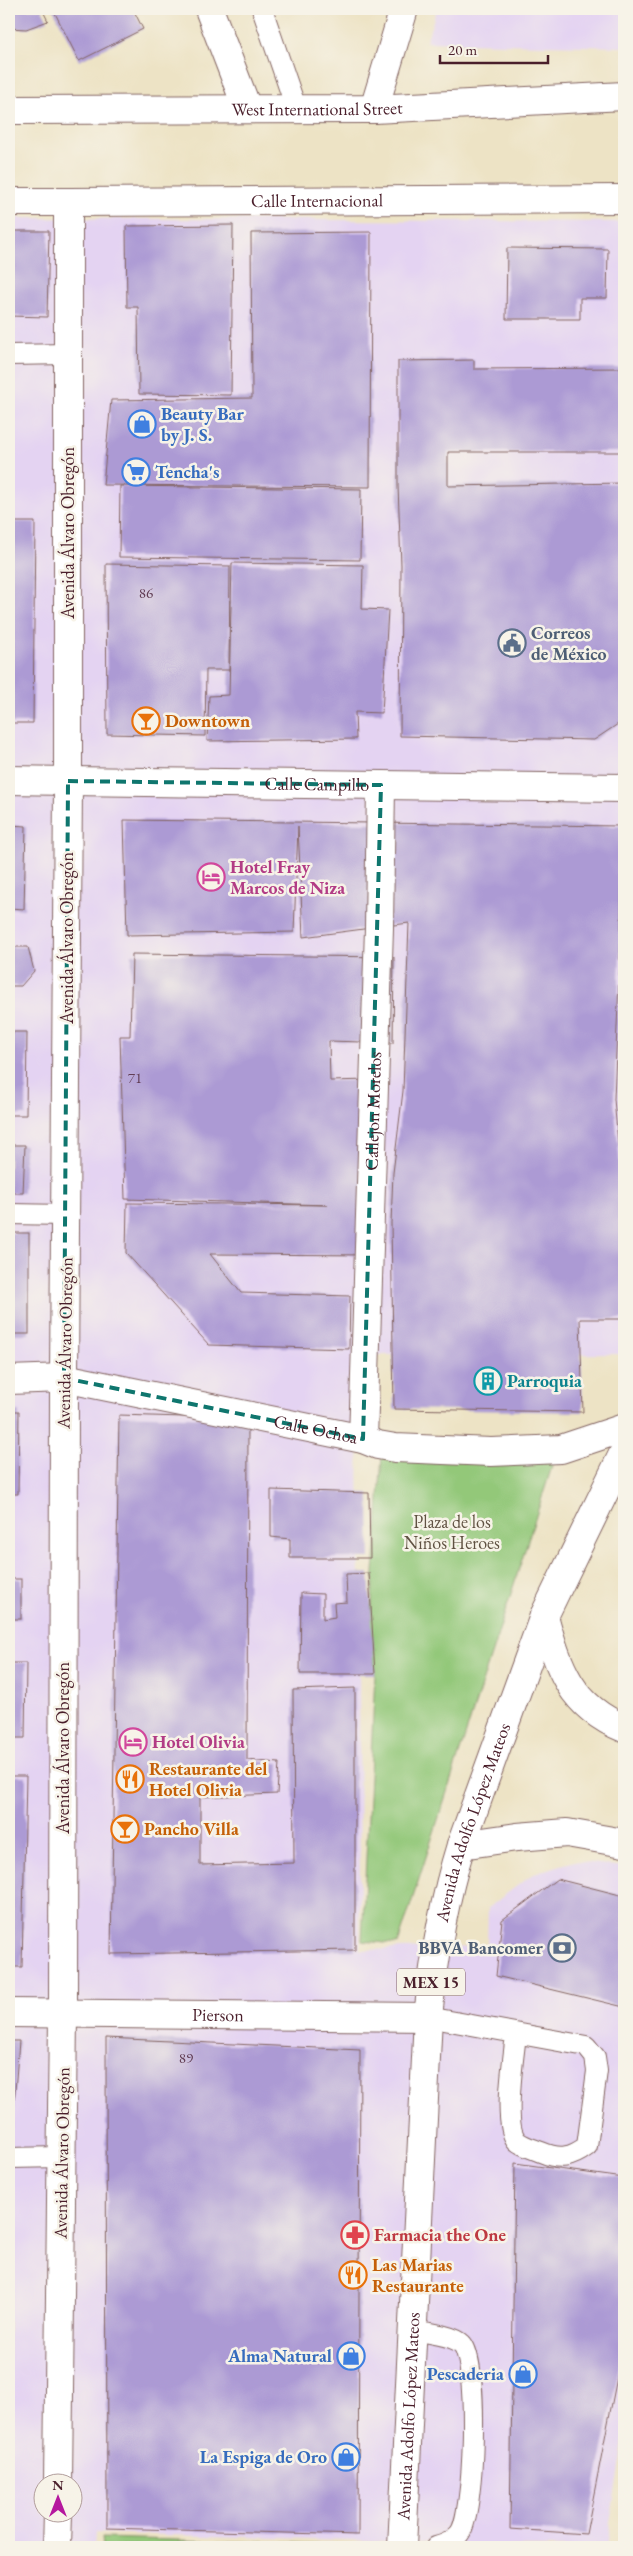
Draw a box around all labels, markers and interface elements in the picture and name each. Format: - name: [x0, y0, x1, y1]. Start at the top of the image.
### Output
- scale bar: [440, 32, 548, 64]
- text: 20 m: [448, 40, 477, 59]
- street label: West International Street: [231, 96, 403, 120]
- street label: Calle Internacional: [251, 188, 383, 212]
- place label: Beauty Bar by J. S.: [161, 402, 244, 446]
- shop icon: Beauty Bar by J. S.: [127, 409, 157, 439]
- street label: Avenida Álvaro Obregón: [56, 447, 79, 620]
- supermarket icon: Tencha's: [121, 457, 151, 487]
- place label: Tencha's: [155, 460, 219, 483]
- house number: 86: [139, 583, 153, 602]
- place label: Correos de México: [531, 621, 607, 665]
- public building icon: Correos de México: [497, 628, 527, 658]
- bar icon: Downtown: [131, 706, 161, 736]
- place label: Downtown: [165, 709, 250, 732]
- street label: Calle Campillo: [265, 771, 370, 796]
- street label: Avenida Álvaro Obregón: [55, 852, 78, 1025]
- place label: Hotel Fray Marcos de Niza: [230, 855, 345, 899]
- hotel icon: Hotel Fray Marcos de Niza: [196, 862, 226, 892]
- street label: Callejon Morelos: [359, 1051, 386, 1171]
- house number: 71: [128, 1068, 142, 1087]
- street label: Avenida Álvaro Obregón: [51, 1256, 78, 1430]
- building icon: Parroquia: [473, 1366, 503, 1396]
- place label: Parroquia: [507, 1369, 582, 1392]
- street label: Calle Ochoa: [272, 1409, 361, 1449]
- park label: Plaza de los Niños Heroes: [404, 1510, 500, 1554]
- street label: Avenida Álvaro Obregón: [51, 1662, 74, 1835]
- street label: Avenida Adolfo López Mateos: [430, 1719, 515, 1925]
- hotel icon: Hotel Olivia: [118, 1727, 148, 1757]
- place label: Hotel Olivia: [152, 1730, 245, 1753]
- place label: Restaurante del Hotel Olivia: [149, 1757, 267, 1801]
- restaurant icon: Restaurante del Hotel Olivia: [115, 1764, 145, 1794]
- bar icon: Pancho Villa: [110, 1814, 140, 1844]
- place label: Pancho Villa: [144, 1817, 239, 1840]
- bank icon: BBVA Bancomer: [547, 1933, 577, 1963]
- place label: BBVA Bancomer: [418, 1936, 544, 1959]
- road number: MEX 15: [397, 1968, 465, 1995]
- street label: Pierson: [192, 2003, 244, 2026]
- house number: 89: [179, 2048, 193, 2067]
- street label: Avenida Álvaro Obregón: [48, 2066, 75, 2240]
- pharmacy icon: Farmacia the One: [340, 2220, 370, 2250]
- place label: Farmacia the One: [374, 2223, 506, 2246]
- place label: Las Marias Restaurante: [372, 2253, 464, 2297]
- restaurant icon: Las Marias Restaurante: [338, 2260, 368, 2290]
- street label: Avenida Adolfo López Mateos: [391, 2311, 425, 2522]
- shop icon: Alma Natural: [336, 2341, 366, 2371]
- place label: Alma Natural: [227, 2344, 332, 2367]
- shop icon: Pescaderia: [508, 2359, 538, 2389]
- place label: Pescaderia: [427, 2362, 504, 2385]
- shop icon: La Espiga de Oro: [331, 2442, 361, 2472]
- place label: La Espiga de Oro: [200, 2445, 327, 2468]
- north arrow: [32, 2474, 82, 2524]
- text: N: [52, 2476, 64, 2494]

